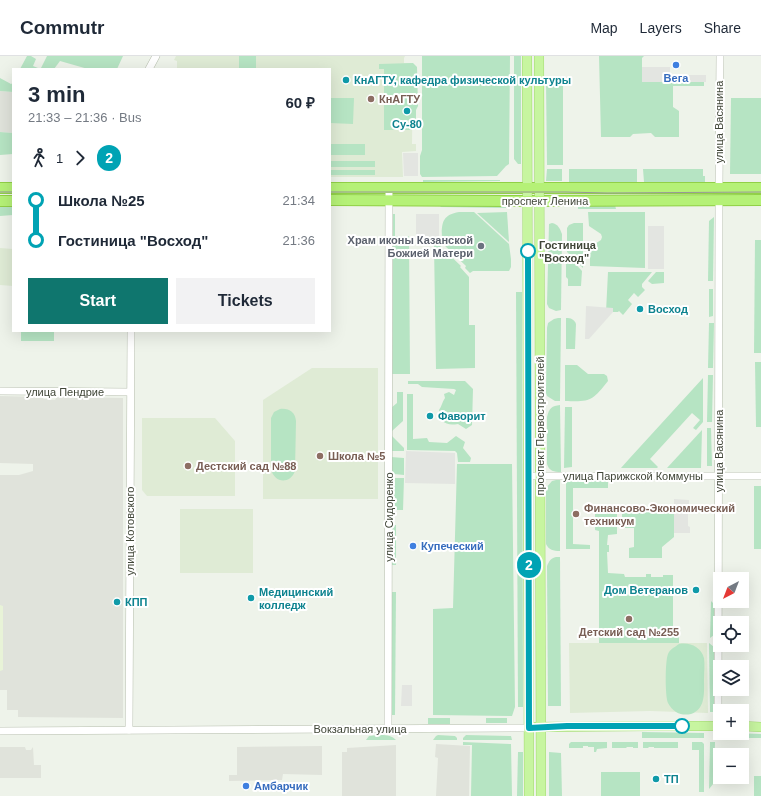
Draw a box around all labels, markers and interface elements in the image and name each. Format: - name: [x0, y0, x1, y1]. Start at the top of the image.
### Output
- text: Commutr: [20, 17, 104, 38]
- text: Map: [590, 20, 618, 36]
- text: Layers: [640, 20, 682, 36]
- text: Share: [704, 20, 741, 36]
- marker: Вега: [671, 60, 681, 70]
- place label: Вега: [664, 72, 689, 84]
- place label: КнАГТУ, кафедра физической культуры: [354, 74, 571, 86]
- marker: КнАГТУ, кафедра физической культуры: [341, 75, 351, 85]
- street label: улица Васянина: [713, 80, 725, 163]
- text: 3 min: [28, 82, 85, 107]
- place label: КнАГТУ: [379, 93, 420, 105]
- text: 60 ₽: [285, 94, 315, 111]
- marker: КнАГТУ: [366, 94, 376, 104]
- marker: Су-80: [402, 106, 412, 116]
- text: 21:33 – 21:36 · Bus: [28, 110, 141, 125]
- place label: Су-80: [392, 118, 422, 130]
- icon: walk: [28, 147, 50, 169]
- icon: forward: [69, 147, 91, 169]
- text: 2: [105, 150, 113, 166]
- text: 1: [56, 151, 63, 166]
- text: Школа №25: [58, 192, 145, 209]
- text: 21:34: [282, 193, 315, 208]
- street label: проспект Ленина: [502, 195, 589, 207]
- text: Гостиница "Восход": [58, 232, 208, 249]
- text: 21:36: [282, 233, 315, 248]
- place label: Храм иконы Казанской Божией Матери: [348, 234, 473, 259]
- place label: Гостиница "Восход": [539, 239, 597, 264]
- marker: Храм иконы Казанской Божией Матери: [476, 241, 486, 251]
- marker: Гостиница "Восход": [520, 243, 536, 259]
- button: Start: [28, 278, 168, 324]
- button: Tickets: [176, 278, 315, 324]
- place label: Восход: [648, 303, 688, 315]
- marker: Восход: [635, 304, 645, 314]
- street label: проспект Первостроителей: [534, 356, 546, 496]
- street label: улица Пендрие: [26, 386, 104, 398]
- street label: улица Васянина: [713, 409, 725, 492]
- place label: Фаворит: [438, 410, 486, 422]
- marker: Фаворит: [425, 411, 435, 421]
- place label: Школа №5: [328, 450, 385, 462]
- marker: Школа №5: [315, 451, 325, 461]
- place label: Дестский сад №88: [196, 460, 296, 472]
- marker: Дестский сад №88: [183, 461, 193, 471]
- street label: улица Парижской Коммуны: [563, 470, 703, 482]
- street label: улица Сидоренко: [383, 472, 395, 562]
- street label: улица Котовского: [124, 487, 136, 575]
- place label: Финансово-Экономический техникум: [584, 502, 735, 527]
- marker: Финансово-Экономический техникум: [571, 509, 581, 519]
- place label: Купеческий: [421, 540, 484, 552]
- marker: Купеческий: [408, 541, 418, 551]
- line badge: 2: [516, 552, 542, 578]
- text: 2: [525, 557, 533, 573]
- north arrow: [713, 572, 749, 608]
- map controls: [713, 572, 749, 784]
- place label: Дом Ветеранов: [604, 584, 688, 596]
- marker: Дом Ветеранов: [691, 585, 701, 595]
- place label: Медицинский колледж: [259, 586, 333, 611]
- marker: Медицинский колледж: [246, 593, 256, 603]
- place label: КПП: [125, 596, 148, 608]
- marker: КПП: [112, 597, 122, 607]
- marker: Детский сад №255: [624, 614, 634, 624]
- button: locate: [713, 616, 749, 652]
- place label: Детский сад №255: [579, 626, 679, 638]
- button: layers: [713, 660, 749, 696]
- button: +: [713, 704, 749, 740]
- unlabelled marker: [674, 718, 690, 734]
- street label: Вокзальная улица: [313, 723, 407, 735]
- button: −: [713, 748, 749, 784]
- place label: ТП: [664, 773, 679, 785]
- marker: ТП: [651, 774, 661, 784]
- place label: Амбарчик: [254, 780, 308, 792]
- marker: Амбарчик: [241, 781, 251, 791]

